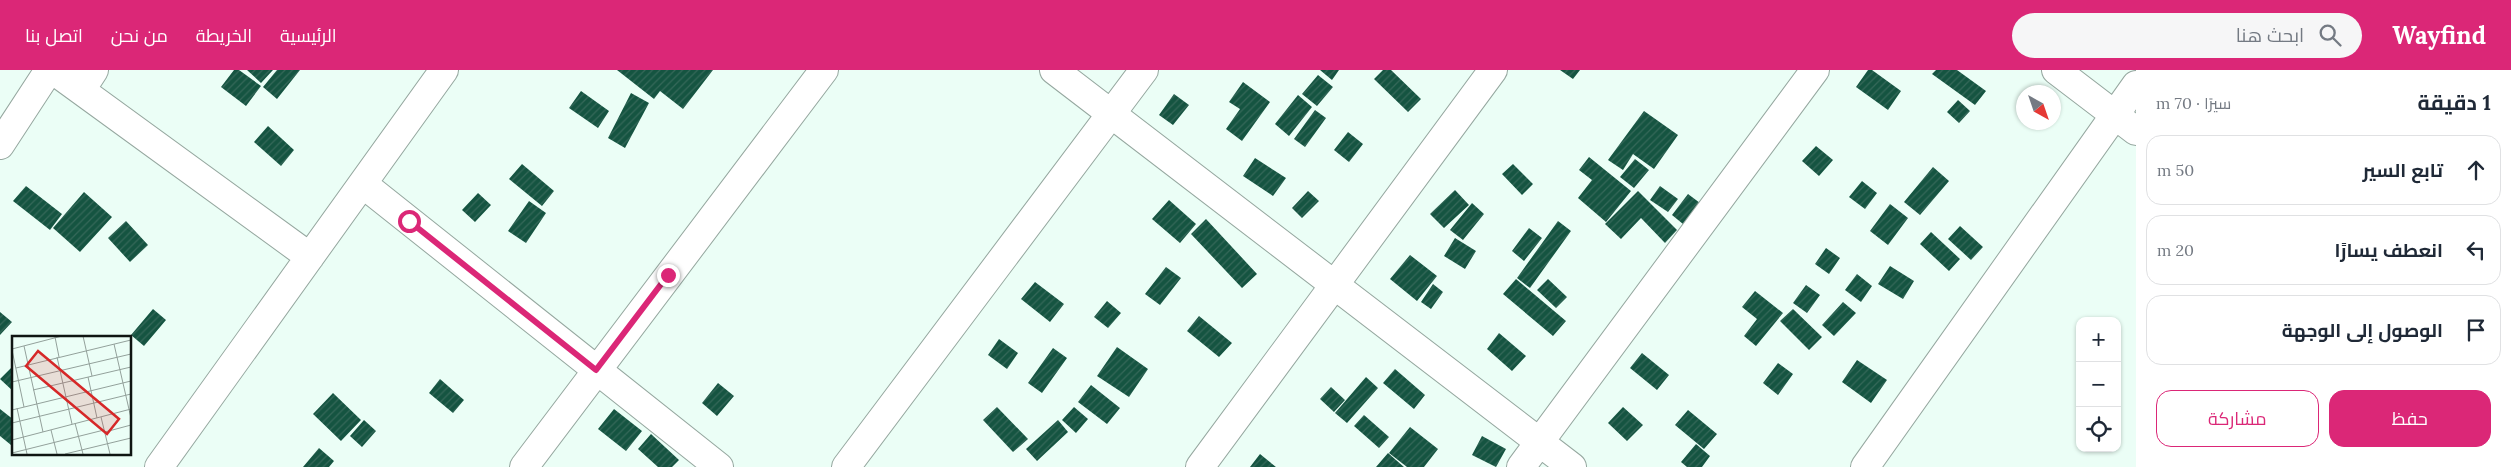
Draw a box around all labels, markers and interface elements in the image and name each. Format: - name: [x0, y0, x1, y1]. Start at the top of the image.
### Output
- search box: [2012, 13, 2362, 58]
- text: Wayfind: [2392, 20, 2486, 51]
- icon: search: [2316, 21, 2344, 49]
- text: ابحث هنا: [2236, 23, 2304, 47]
- text: اتصل بنا: [25, 24, 83, 47]
- text: من نحن: [111, 24, 168, 47]
- text: الخريطة: [196, 24, 252, 47]
- text: الرئيسية: [280, 24, 337, 47]
- north arrow: [2016, 85, 2061, 130]
- text: 1 دقيقة: [2418, 89, 2491, 116]
- text: سيرًا · 70 m: [2156, 93, 2231, 113]
- icon: ahead: [2462, 156, 2490, 184]
- text: تابع السير: [2362, 158, 2443, 182]
- text: 50 m: [2157, 160, 2194, 180]
- route start: [398, 210, 421, 233]
- icon: left: [2462, 236, 2490, 264]
- text: انعطف يسارًا: [2334, 238, 2443, 262]
- text: 20 m: [2157, 240, 2194, 260]
- route end: [657, 264, 680, 287]
- icon: arrive: [2462, 316, 2490, 344]
- map controls: [2076, 317, 2121, 452]
- button: +: [2076, 317, 2121, 362]
- text: الوصول إلى الوجهة: [2282, 318, 2443, 342]
- inset map: [12, 336, 131, 454]
- button: −: [2076, 362, 2121, 407]
- button: مشاركة: [2156, 390, 2319, 447]
- button: حفظ: [2329, 390, 2491, 447]
- button: locate: [2076, 407, 2121, 452]

